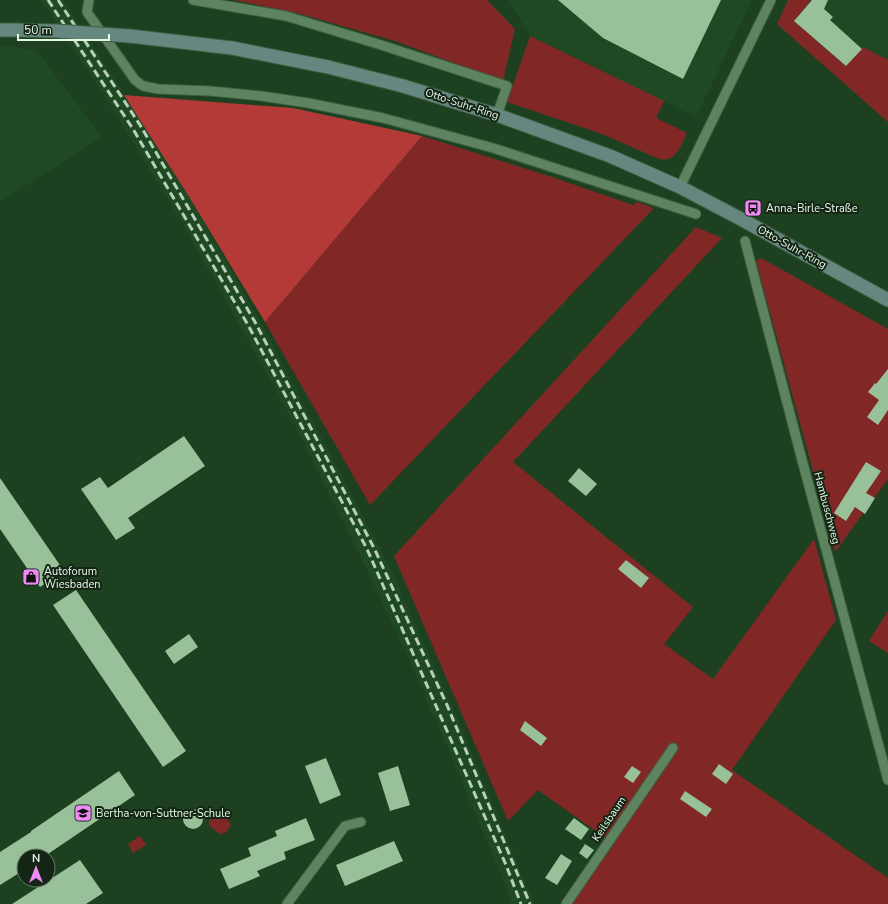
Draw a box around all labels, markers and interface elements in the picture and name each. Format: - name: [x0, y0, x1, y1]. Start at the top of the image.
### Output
- scale bar: [18, 16, 109, 42]
- text: 50 m: [24, 22, 52, 38]
- street label: Otto-Suhr-Ring: [423, 85, 501, 123]
- bus stop icon: Anna-Birle-Straße: [743, 198, 763, 218]
- place label: Anna-Birle-Straße: [766, 201, 858, 216]
- street label: Otto-Suhr-Ring: [755, 222, 829, 272]
- street label: Hambuschweg: [810, 470, 844, 546]
- place label: Autoforum Wiesbaden: [44, 564, 101, 592]
- shop icon: Autoforum Wiesbaden: [21, 567, 41, 587]
- street label: Keilsbaum: [588, 793, 630, 845]
- school or university icon: Bertha-von-Suttner-Schule: [73, 803, 93, 823]
- place label: Bertha-von-Suttner-Schule: [96, 806, 230, 821]
- north arrow: [16, 848, 56, 888]
- text: N: [32, 851, 40, 866]

